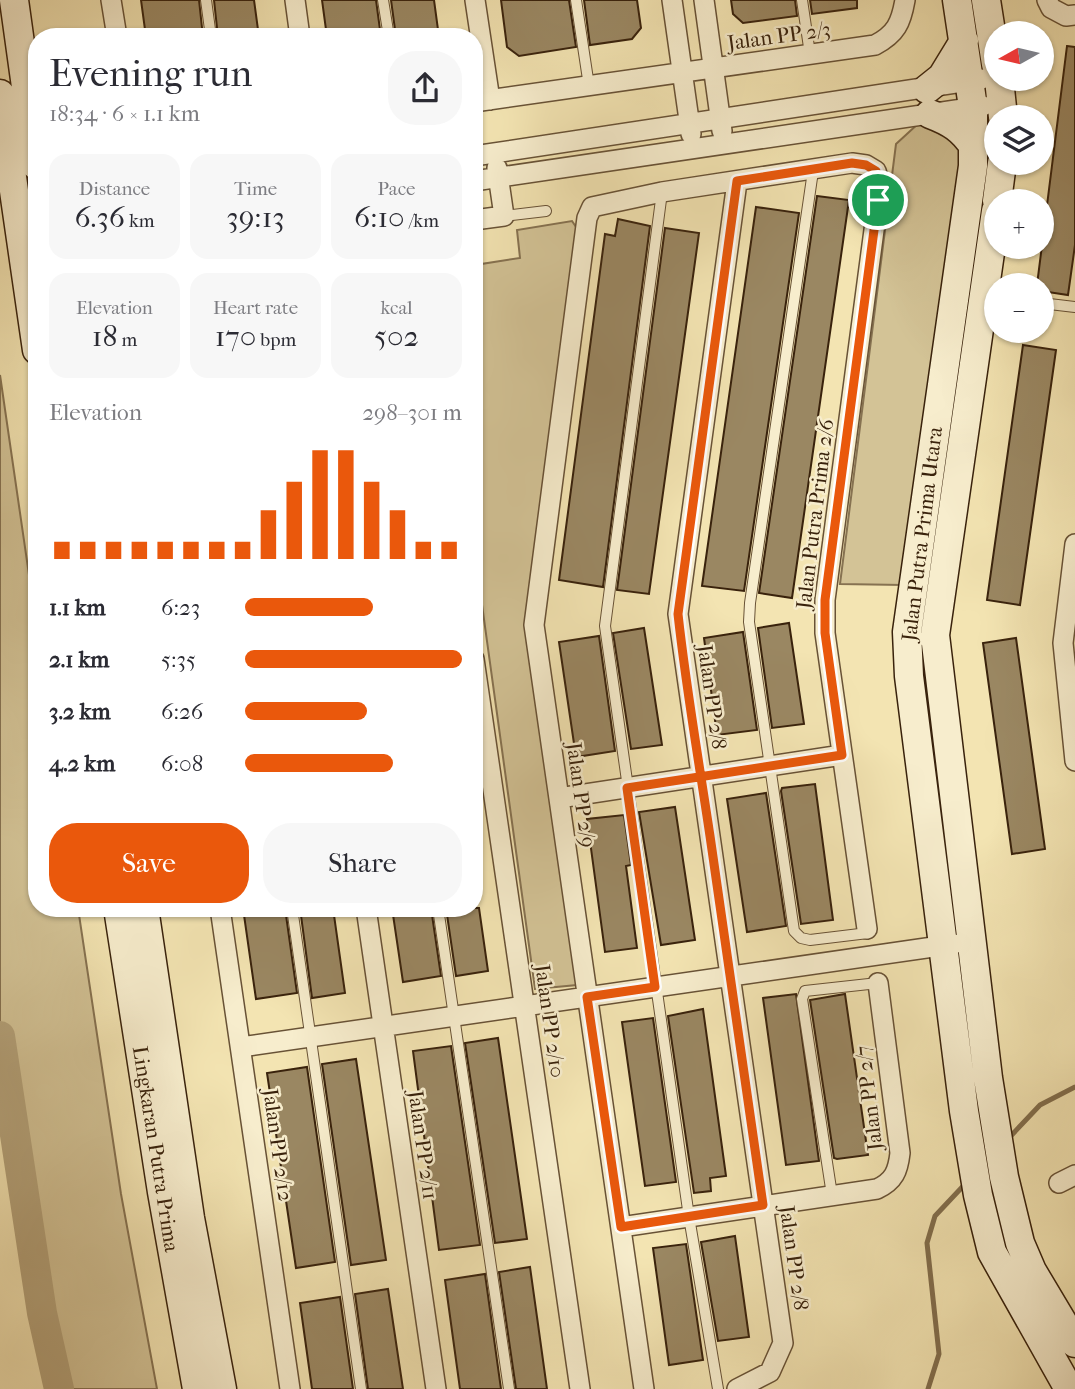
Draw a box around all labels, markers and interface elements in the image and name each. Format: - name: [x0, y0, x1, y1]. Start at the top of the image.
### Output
- street label: Jalan PP 2/3: [724, 17, 832, 55]
- north arrow: [984, 21, 1054, 91]
- map controls: [984, 21, 1054, 343]
- text: Evening run: [49, 51, 252, 96]
- button: share: [388, 51, 462, 125]
- text: 18:34 · 6 × 1.1 km: [49, 100, 200, 127]
- button: layers: [984, 105, 1054, 175]
- pin: [848, 170, 908, 230]
- text: Distance: [79, 178, 150, 200]
- text: Time: [234, 178, 277, 200]
- text: Pace: [378, 178, 415, 200]
- icon: arrive: [859, 181, 897, 219]
- button: +: [984, 189, 1054, 259]
- text: 6.36: [74, 200, 125, 235]
- text: 39:13: [226, 200, 285, 235]
- text: 6:10: [354, 200, 405, 235]
- text: km: [125, 210, 155, 232]
- text: /km: [405, 210, 439, 232]
- button: −: [984, 273, 1054, 343]
- text: Elevation: [76, 297, 153, 319]
- text: Heart rate: [213, 297, 298, 319]
- text: kcal: [381, 297, 412, 319]
- text: 18: [92, 319, 117, 354]
- text: 170: [215, 319, 256, 354]
- text: 502: [374, 319, 419, 354]
- text: m: [117, 329, 137, 351]
- text: bpm: [256, 329, 296, 351]
- text: Elevation: [49, 399, 142, 426]
- text: 298–301 m: [362, 399, 462, 426]
- street label: Jalan Putra Prima 2/6: [791, 417, 839, 612]
- street label: Jalan Putra Prima Utara: [897, 425, 947, 645]
- text: 1.1 km: [49, 594, 106, 621]
- text: 6:23: [161, 594, 200, 621]
- street label: Jalan PP 2/8: [692, 641, 731, 751]
- text: 2.1 km: [49, 646, 109, 673]
- text: 5:35: [161, 646, 196, 673]
- text: 3.2 km: [49, 698, 111, 725]
- text: 6:26: [161, 698, 203, 725]
- street label: Jalan PP 2/9: [561, 739, 600, 849]
- text: 4.2 km: [49, 750, 115, 777]
- text: 6:08: [161, 750, 203, 777]
- button: Save: [49, 823, 249, 903]
- button: Share: [263, 823, 462, 903]
- street label: Jalan PP 2/10: [530, 961, 570, 1079]
- street label: Lingkaran Putra Prima: [128, 1044, 184, 1254]
- street label: Jalan PP 2/7: [851, 1044, 888, 1154]
- street label: Jalan PP 2/12: [258, 1085, 298, 1203]
- street label: Jalan PP 2/11: [403, 1087, 443, 1201]
- street label: Jalan PP 2/8: [774, 1202, 813, 1312]

